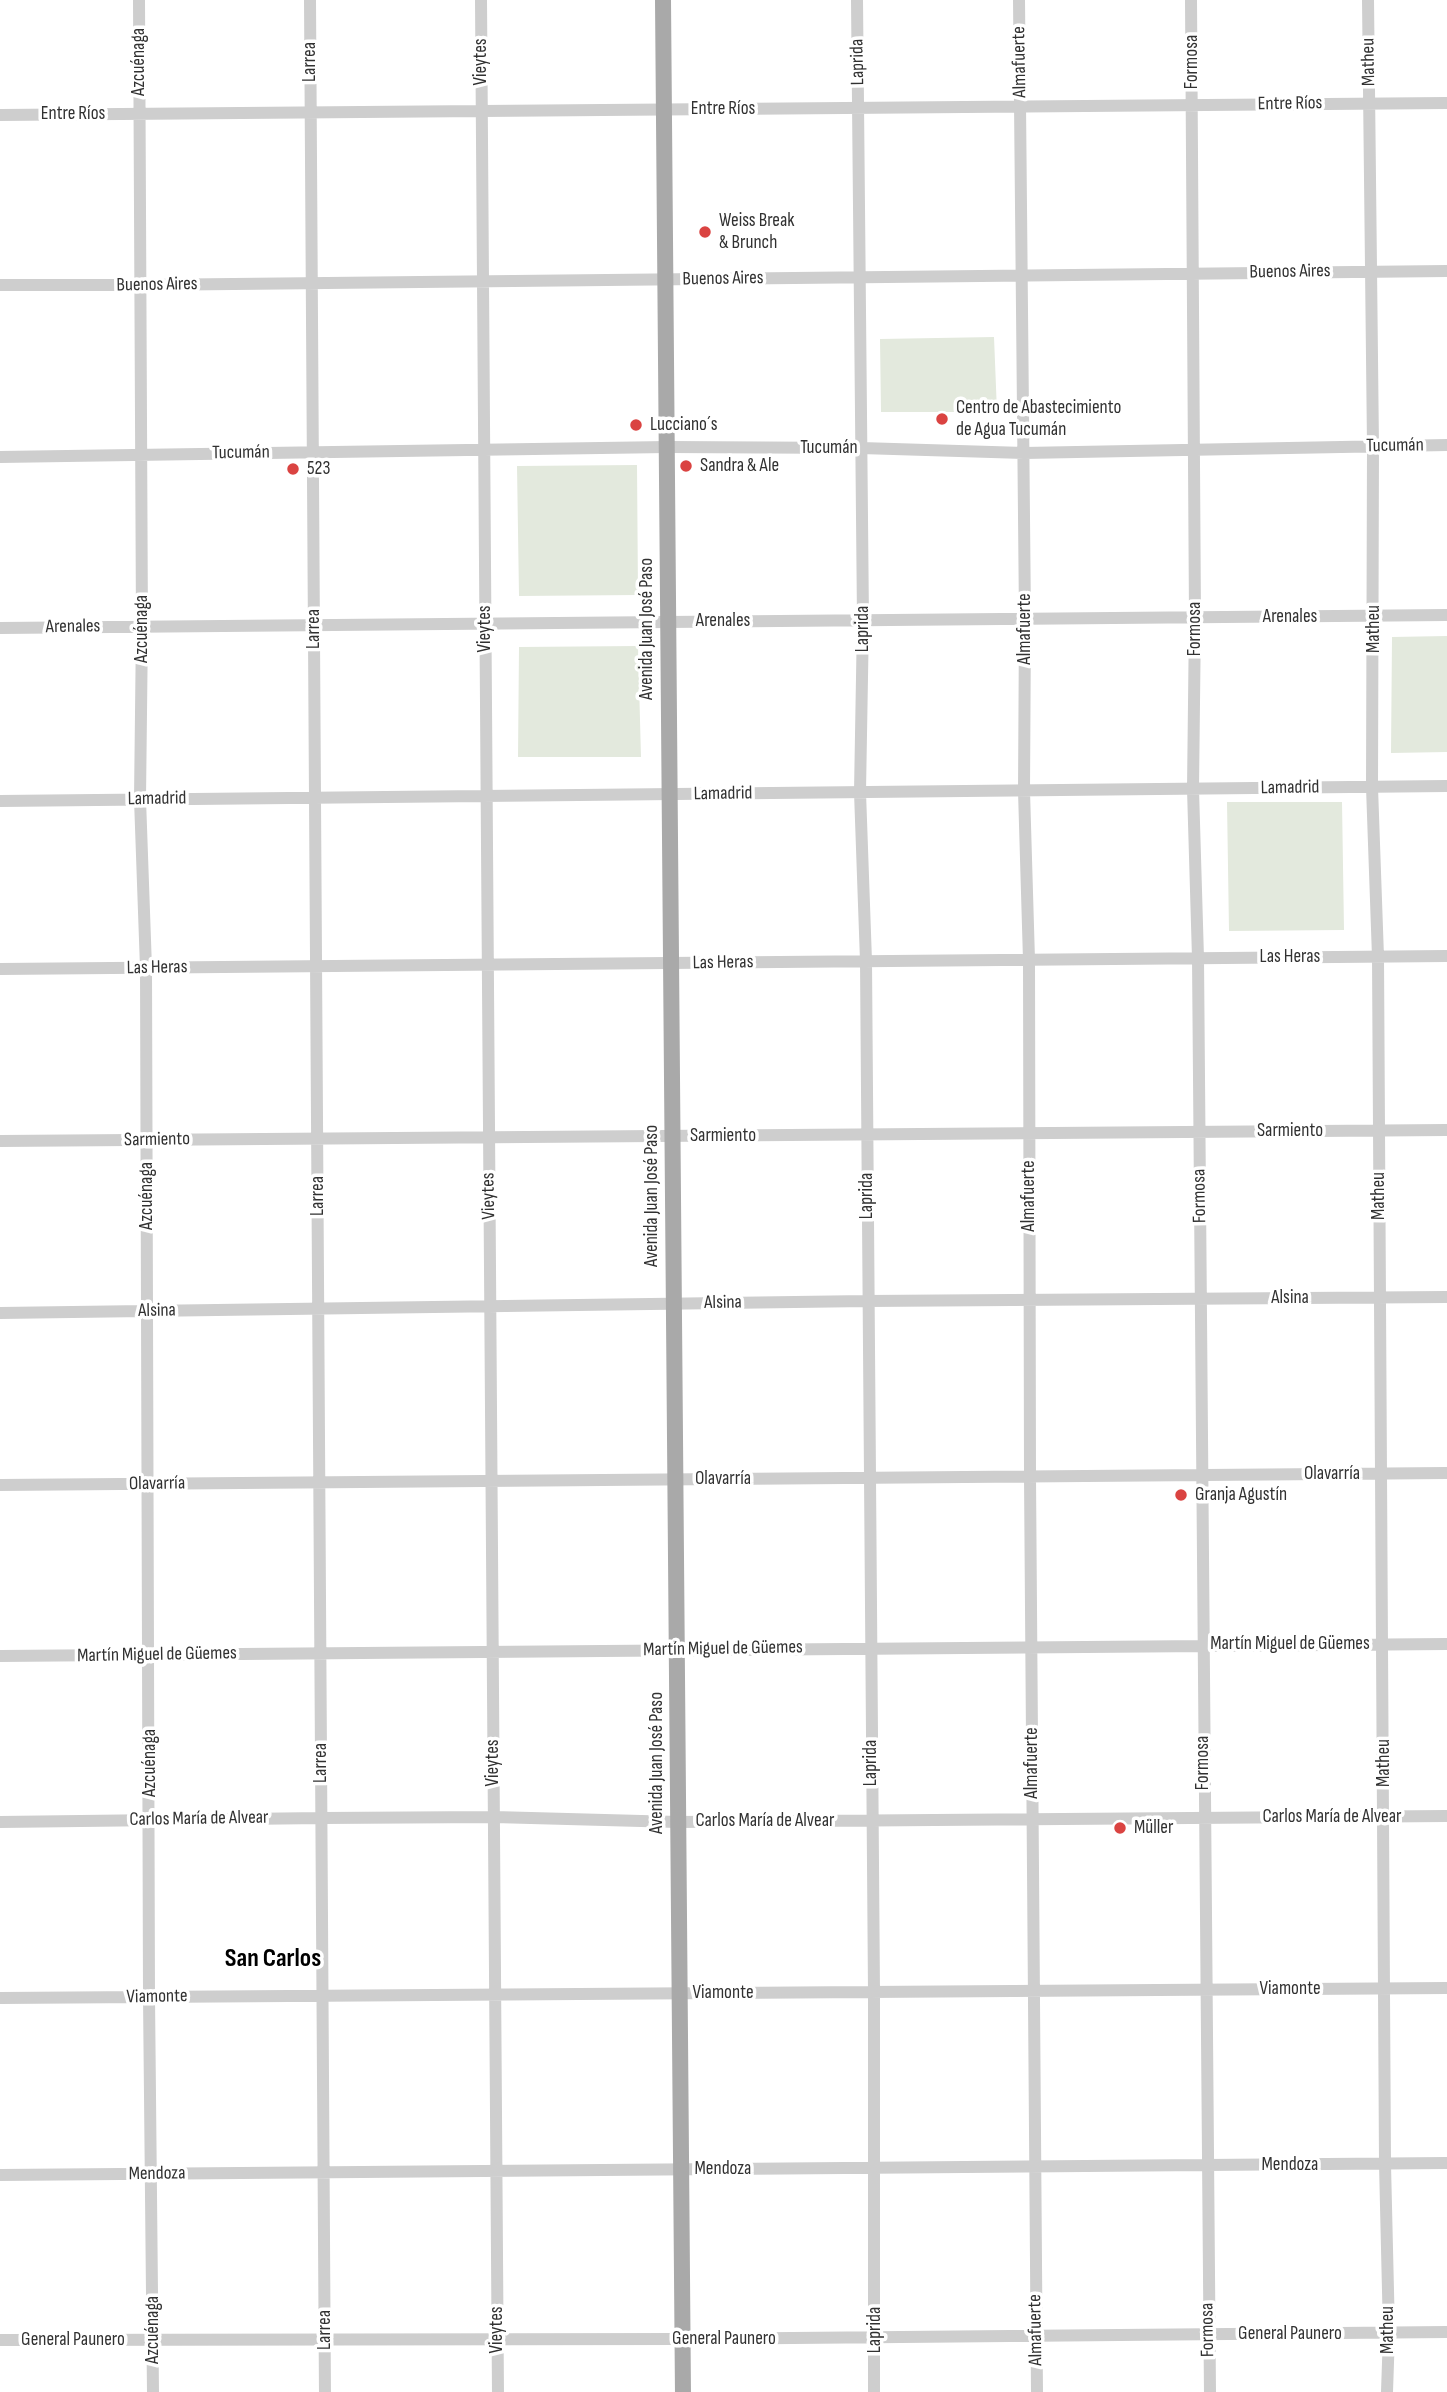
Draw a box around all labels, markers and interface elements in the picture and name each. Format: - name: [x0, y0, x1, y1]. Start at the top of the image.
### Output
- street label: Almafuerte: [1008, 26, 1032, 98]
- street label: Azcuénaga: [128, 28, 150, 96]
- street label: Formosa: [1181, 35, 1203, 89]
- street label: Vieytes: [470, 38, 492, 86]
- street label: Matheu: [1357, 38, 1381, 86]
- street label: Laprida: [846, 39, 870, 85]
- street label: Larrea: [299, 42, 321, 82]
- street label: Entre Ríos: [1257, 92, 1323, 116]
- street label: Entre Ríos: [691, 98, 755, 120]
- street label: Entre Ríos: [41, 103, 105, 125]
- place label: Weiss Break & Brunch: [719, 210, 794, 254]
- marker: Weiss Break & Brunch: [697, 224, 713, 240]
- street label: Buenos Aires: [1249, 260, 1331, 284]
- street label: Buenos Aires: [682, 267, 764, 291]
- street label: Buenos Aires: [116, 273, 198, 297]
- place label: Centro de Abastecimiento de Agua Tucumán: [956, 397, 1121, 441]
- marker: Centro de Abastecimiento de Agua Tucumán: [934, 411, 950, 427]
- place label: Lucciano´s: [650, 414, 718, 436]
- marker: Lucciano´s: [628, 417, 644, 433]
- street label: Tucumán: [1366, 434, 1424, 458]
- street label: Tucumán: [800, 437, 858, 459]
- street label: Tucumán: [212, 441, 270, 465]
- place label: Sandra & Ale: [700, 455, 779, 477]
- place label: 523: [307, 458, 330, 480]
- marker: Sandra & Ale: [678, 458, 694, 474]
- marker: 523: [285, 461, 301, 477]
- street label: Avenida Juan José Paso: [636, 558, 658, 700]
- street label: Almafuerte: [1014, 593, 1036, 665]
- street label: Azcuénaga: [131, 595, 153, 663]
- street label: Formosa: [1184, 602, 1206, 656]
- street label: Vieytes: [474, 605, 496, 653]
- street label: Matheu: [1363, 605, 1385, 653]
- street label: Laprida: [852, 606, 874, 652]
- street label: Arenales: [1263, 606, 1317, 628]
- street label: Larrea: [303, 609, 325, 649]
- street label: Arenales: [696, 610, 750, 632]
- street label: Arenales: [45, 615, 101, 639]
- street label: Lamadrid: [1260, 776, 1320, 800]
- street label: Lamadrid: [693, 782, 753, 806]
- street label: Lamadrid: [127, 787, 187, 811]
- street label: Las Heras: [1260, 946, 1320, 968]
- street label: Las Heras: [692, 951, 754, 975]
- street label: Las Heras: [126, 956, 188, 980]
- street label: Sarmiento: [1257, 1120, 1323, 1142]
- street label: Avenida Juan José Paso: [641, 1125, 663, 1267]
- street label: Sarmiento: [690, 1125, 756, 1147]
- street label: Sarmiento: [124, 1128, 190, 1152]
- street label: Almafuerte: [1018, 1160, 1040, 1232]
- street label: Azcuénaga: [136, 1162, 158, 1230]
- street label: Formosa: [1188, 1169, 1212, 1223]
- street label: Vieytes: [477, 1172, 501, 1220]
- street label: Matheu: [1368, 1172, 1390, 1220]
- street label: Laprida: [856, 1173, 878, 1219]
- street label: Larrea: [307, 1176, 329, 1216]
- street label: Alsina: [1271, 1287, 1309, 1309]
- street label: Alsina: [704, 1291, 742, 1315]
- street label: Alsina: [138, 1299, 176, 1323]
- street label: Olavarría: [1304, 1463, 1360, 1485]
- street label: Olavarría: [695, 1468, 751, 1490]
- street label: Olavarría: [129, 1472, 185, 1496]
- place label: Granja Agustín: [1195, 1484, 1287, 1506]
- marker: Granja Agustín: [1173, 1487, 1189, 1503]
- street label: Martín Miguel de Güemes: [1210, 1633, 1370, 1655]
- street label: Martín Miguel de Güemes: [643, 1636, 803, 1662]
- street label: Martín Miguel de Güemes: [77, 1642, 237, 1668]
- street label: Avenida Juan José Paso: [646, 1692, 668, 1834]
- street label: Almafuerte: [1021, 1727, 1043, 1799]
- street label: Azcuénaga: [139, 1729, 161, 1797]
- street label: Formosa: [1192, 1736, 1214, 1790]
- street label: Vieytes: [482, 1739, 504, 1787]
- street label: Matheu: [1373, 1739, 1395, 1787]
- street label: Laprida: [860, 1740, 882, 1786]
- street label: Larrea: [310, 1743, 332, 1783]
- street label: Carlos María de Alvear: [129, 1806, 269, 1832]
- street label: Carlos María de Alvear: [1263, 1806, 1401, 1828]
- street label: Carlos María de Alvear: [696, 1810, 834, 1832]
- place label: Müller: [1134, 1817, 1173, 1839]
- marker: Müller: [1112, 1820, 1128, 1836]
- district label: San Carlos: [225, 1943, 321, 1975]
- street label: Viamonte: [1259, 1978, 1321, 2000]
- street label: Viamonte: [692, 1982, 754, 2004]
- street label: Viamonte: [126, 1985, 188, 2009]
- street label: Mendoza: [1262, 2154, 1318, 2176]
- street label: Mendoza: [695, 2158, 751, 2180]
- street label: Mendoza: [128, 2162, 186, 2186]
- street label: Almafuerte: [1024, 2294, 1048, 2366]
- street label: Azcuénaga: [142, 2296, 164, 2364]
- street label: Formosa: [1196, 2303, 1220, 2357]
- street label: Vieytes: [486, 2306, 508, 2354]
- street label: Matheu: [1377, 2306, 1399, 2354]
- street label: Laprida: [864, 2307, 886, 2353]
- street label: Larrea: [314, 2310, 336, 2350]
- street label: General Paunero: [1238, 2323, 1342, 2345]
- street label: General Paunero: [672, 2328, 776, 2350]
- street label: General Paunero: [21, 2329, 125, 2351]

